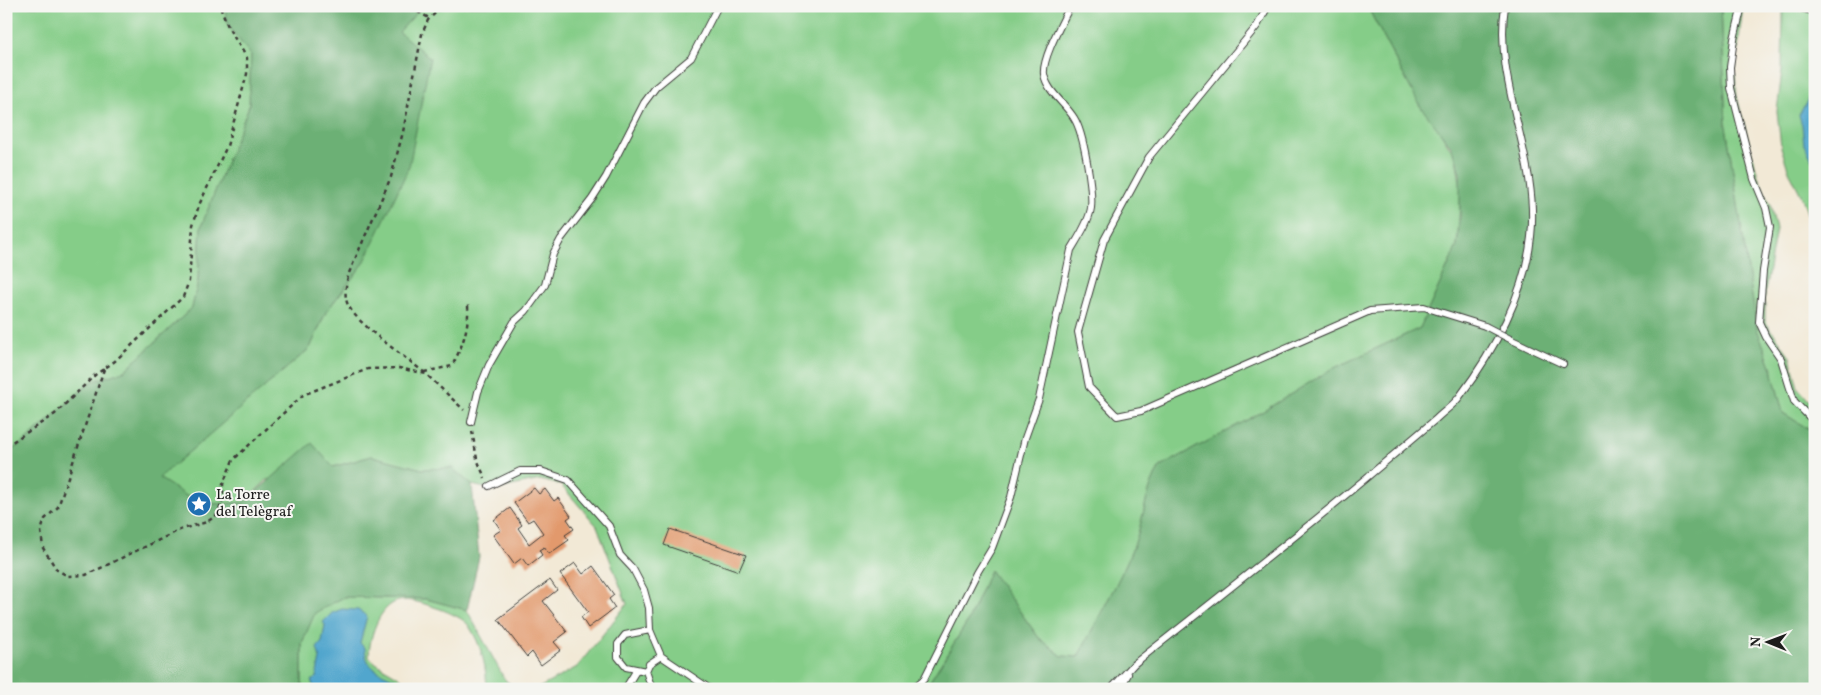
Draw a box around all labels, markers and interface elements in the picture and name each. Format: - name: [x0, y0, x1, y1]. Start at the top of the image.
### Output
- place label: La Torre del Telègraf: [216, 485, 293, 523]
- place icon: La Torre del Telègraf: [186, 491, 212, 517]
- north arrow: [1744, 618, 1794, 668]
- text: N: [1747, 637, 1766, 647]

